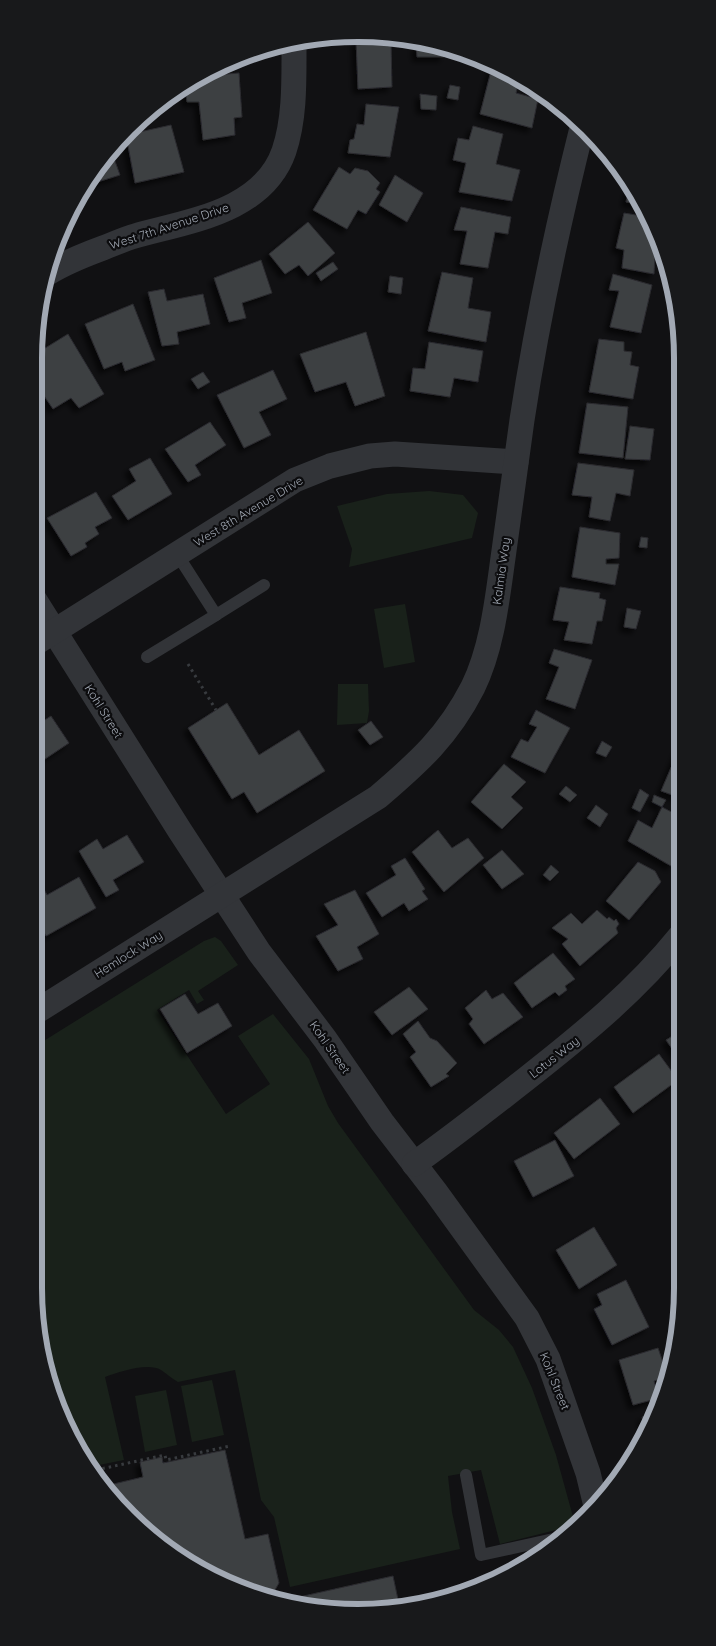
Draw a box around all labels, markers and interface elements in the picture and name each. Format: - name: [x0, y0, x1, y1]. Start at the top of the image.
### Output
- street label: West 7th Avenue Drive: [107, 200, 231, 252]
- street label: West 8th Avenue Drive: [191, 472, 306, 550]
- street label: Kalmia Way: [489, 536, 513, 606]
- street label: Kohl Street: [82, 681, 126, 741]
- street label: Hemlock Way: [91, 927, 165, 981]
- street label: Kohl Street: [306, 1018, 354, 1076]
- street label: Lotus Way: [526, 1033, 582, 1081]
- street label: Kohl Street: [537, 1350, 573, 1412]

